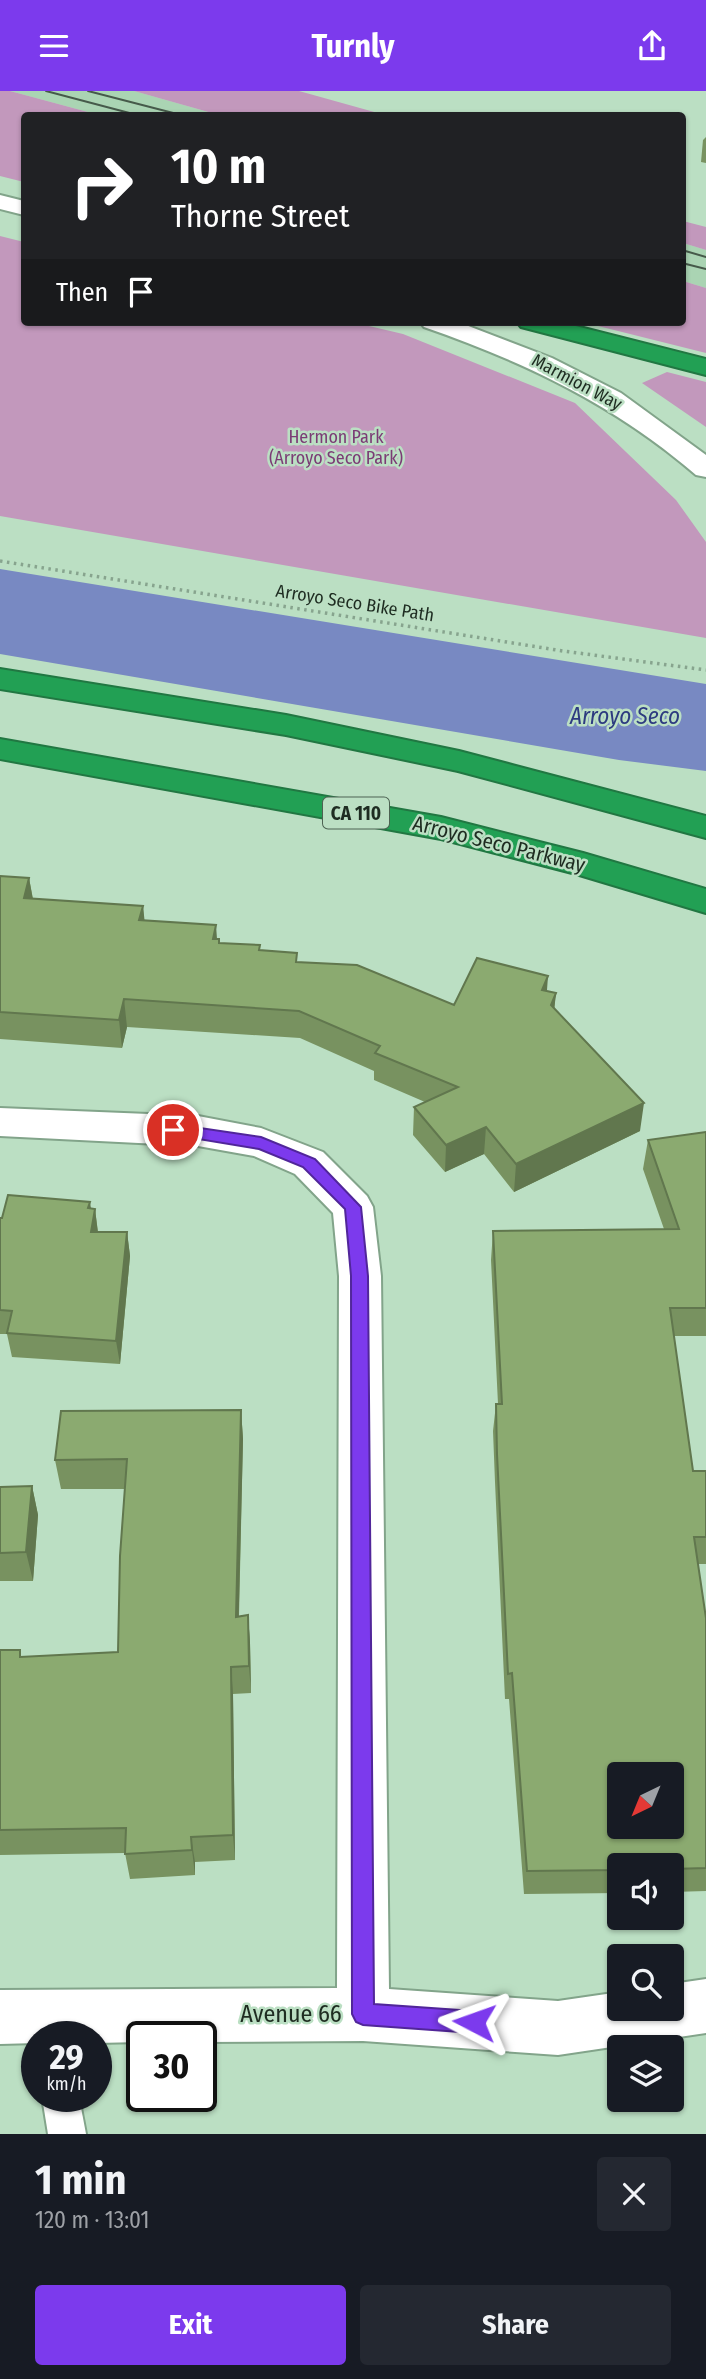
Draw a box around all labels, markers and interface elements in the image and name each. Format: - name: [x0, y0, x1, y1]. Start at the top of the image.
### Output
- icon: menu: [35, 27, 73, 65]
- text: Turnly: [311, 27, 395, 65]
- icon: share: [633, 27, 671, 65]
- text: 10 m: [171, 137, 266, 196]
- icon: right: [56, 140, 147, 231]
- text: Thorne Street: [171, 197, 350, 235]
- icon: arrive: [122, 273, 160, 311]
- text: Then: [56, 277, 108, 308]
- street label: Marmion Way: [528, 349, 626, 415]
- park label: Hermon Park (Arroyo Seco Park): [269, 426, 403, 469]
- street label: Arroyo Seco Bike Path: [274, 580, 436, 626]
- water label: Arroyo Seco: [569, 702, 680, 730]
- road number: CA 110: [323, 797, 389, 828]
- street label: Arroyo Seco Parkway: [410, 810, 589, 878]
- pin: [143, 1100, 203, 1160]
- icon: arrive: [154, 1111, 192, 1149]
- north arrow: [607, 1762, 684, 1839]
- map controls: [607, 1762, 684, 2112]
- button: sound: [607, 1853, 684, 1930]
- button: search: [607, 1944, 684, 2021]
- position arrow: [437, 1985, 511, 2059]
- street label: Avenue 66: [240, 2000, 342, 2028]
- speed limit sign: 30: [126, 2021, 217, 2112]
- button: layers: [607, 2035, 684, 2112]
- text: 29: [49, 2036, 84, 2078]
- text: km/h: [46, 2073, 87, 2095]
- text: 1 min: [35, 2155, 126, 2205]
- button: close: [597, 2157, 671, 2231]
- text: 120 m · 13:01: [35, 2206, 149, 2234]
- button: Exit: [35, 2285, 346, 2365]
- button: Share: [360, 2285, 671, 2365]

